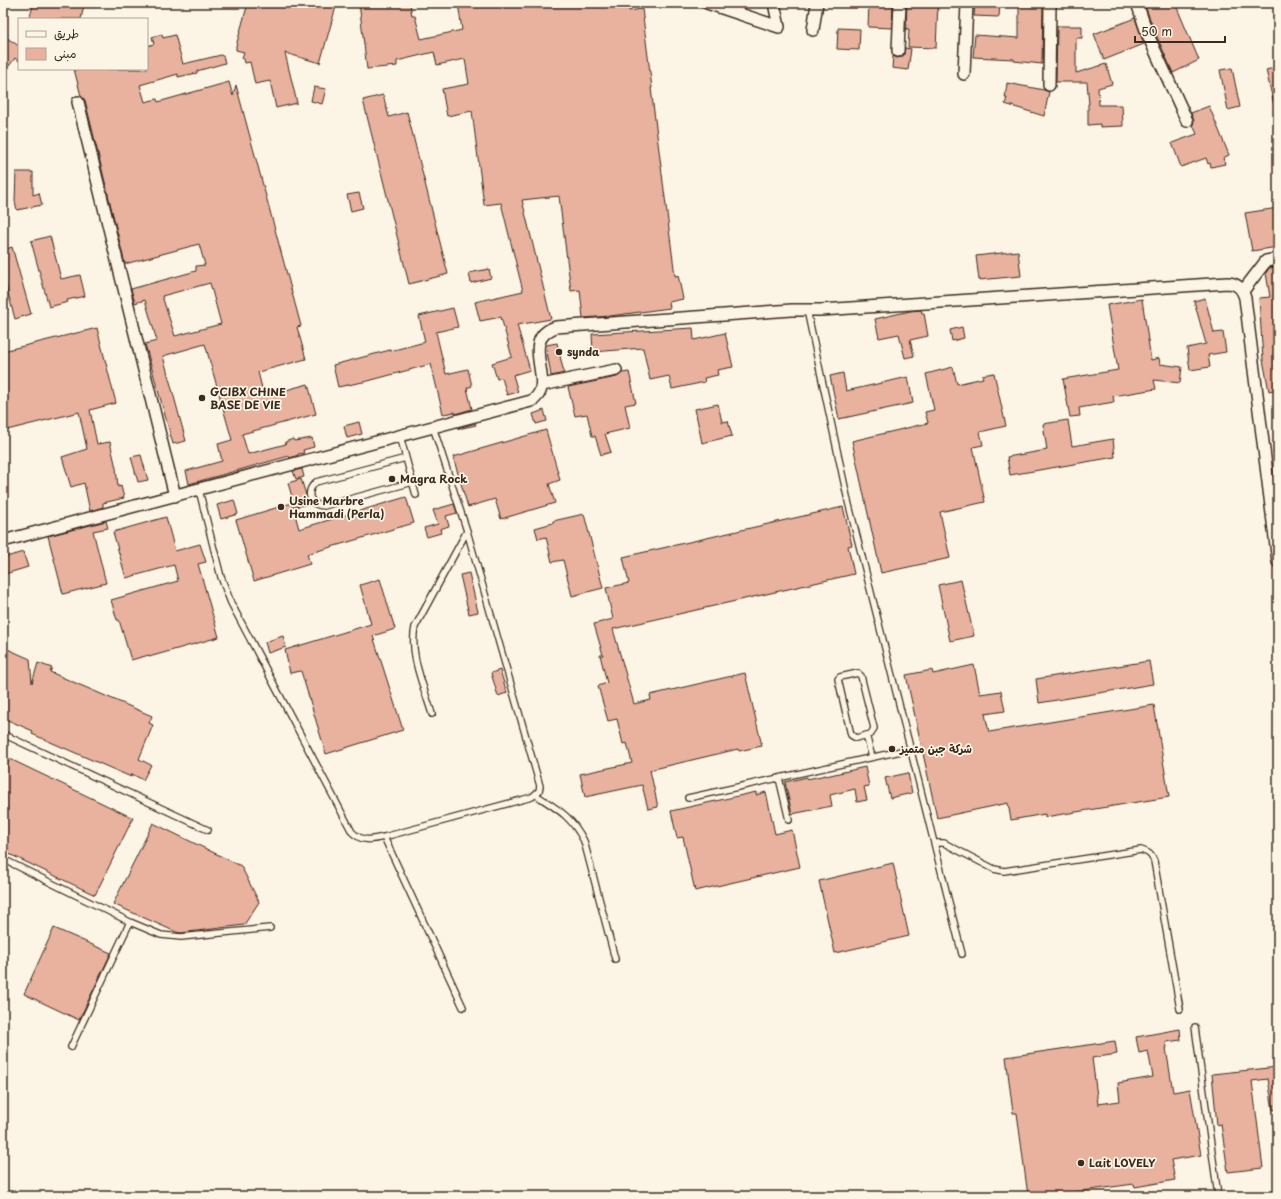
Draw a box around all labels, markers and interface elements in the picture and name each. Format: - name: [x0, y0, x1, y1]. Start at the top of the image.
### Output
- legend: [18, 18, 148, 70]
- scale bar: [1135, 18, 1225, 44]
- text: 50 m: [1141, 22, 1172, 40]
- text: طريق: [54, 24, 79, 42]
- text: مبنى: [54, 44, 77, 62]
- place label: synda: [567, 343, 600, 360]
- marker: synda: [554, 347, 564, 357]
- place label: GCIBX CHINE BASE DE VIE: [210, 383, 286, 413]
- marker: GCIBX CHINE BASE DE VIE: [197, 393, 207, 403]
- place label: Magra Rock: [400, 470, 468, 487]
- marker: Magra Rock: [387, 474, 397, 484]
- place label: Usine Marbre Hammadi (Perla): [289, 492, 384, 522]
- marker: Usine Marbre Hammadi (Perla): [276, 502, 286, 512]
- place label: شركة جبن متميز: [899, 740, 972, 757]
- marker: شركة جبن متميز: [887, 744, 897, 754]
- place label: Lait LOVELY: [1089, 1154, 1156, 1171]
- marker: Lait LOVELY: [1076, 1158, 1086, 1168]

